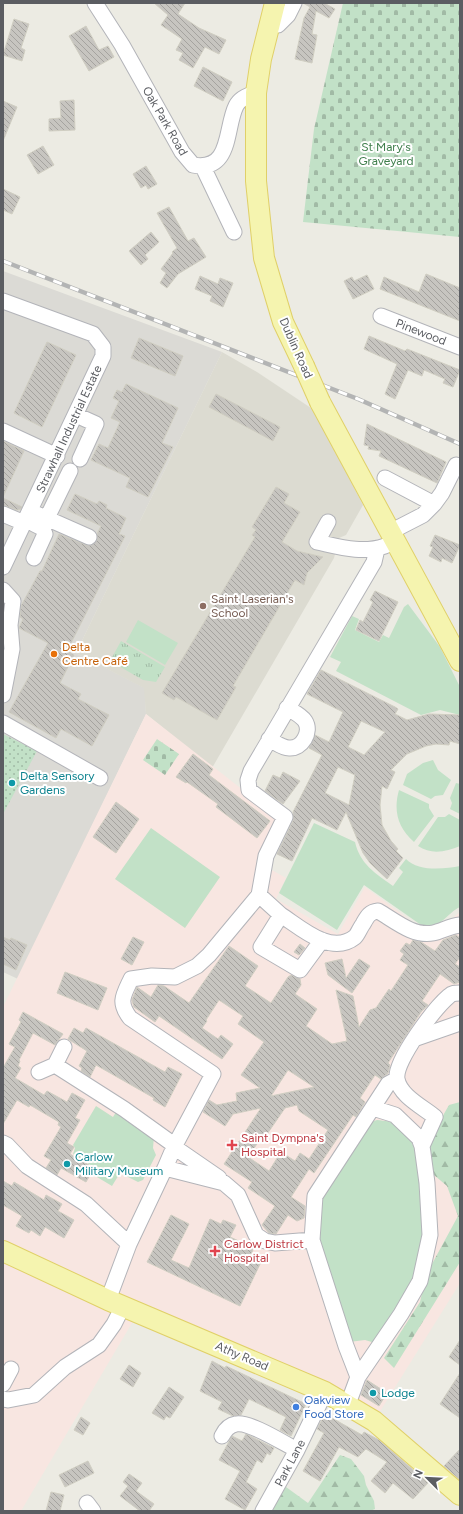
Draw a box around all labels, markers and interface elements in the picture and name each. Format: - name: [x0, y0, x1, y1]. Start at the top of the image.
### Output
- street label: Oak Park Road: [140, 84, 190, 158]
- park label: St Mary's Graveyard: [358, 140, 414, 168]
- street label: Dublin Road: [276, 316, 316, 380]
- street label: Pinewood: [394, 316, 448, 348]
- street label: Strawhall Industrial Estate: [33, 363, 105, 495]
- place label: Saint Laserian's School: [211, 592, 294, 620]
- marker: Saint Laserian's School: [198, 601, 208, 611]
- place label: Delta Centre Café: [62, 640, 128, 668]
- marker: Delta Centre Café: [49, 649, 59, 659]
- place label: Delta Sensory Gardens: [20, 769, 95, 797]
- marker: Delta Sensory Gardens: [7, 778, 17, 788]
- place label: Saint Dympna's Hospital: [241, 1131, 325, 1159]
- marker: Saint Dympna's Hospital: [226, 1139, 238, 1151]
- place label: Carlow Military Museum: [75, 1150, 163, 1178]
- marker: Carlow Military Museum: [62, 1159, 72, 1169]
- place label: Carlow District Hospital: [224, 1237, 304, 1265]
- marker: Carlow District Hospital: [209, 1245, 221, 1257]
- street label: Athy Road: [213, 1339, 271, 1373]
- place label: Lodge: [381, 1386, 415, 1400]
- marker: Lodge: [368, 1388, 378, 1398]
- place label: Oakview Food Store: [304, 1393, 364, 1421]
- marker: Oakview Food Store: [291, 1402, 301, 1412]
- street label: Park Lane: [272, 1437, 308, 1489]
- north arrow: [407, 1458, 447, 1498]
- text: N: [411, 1468, 426, 1481]

